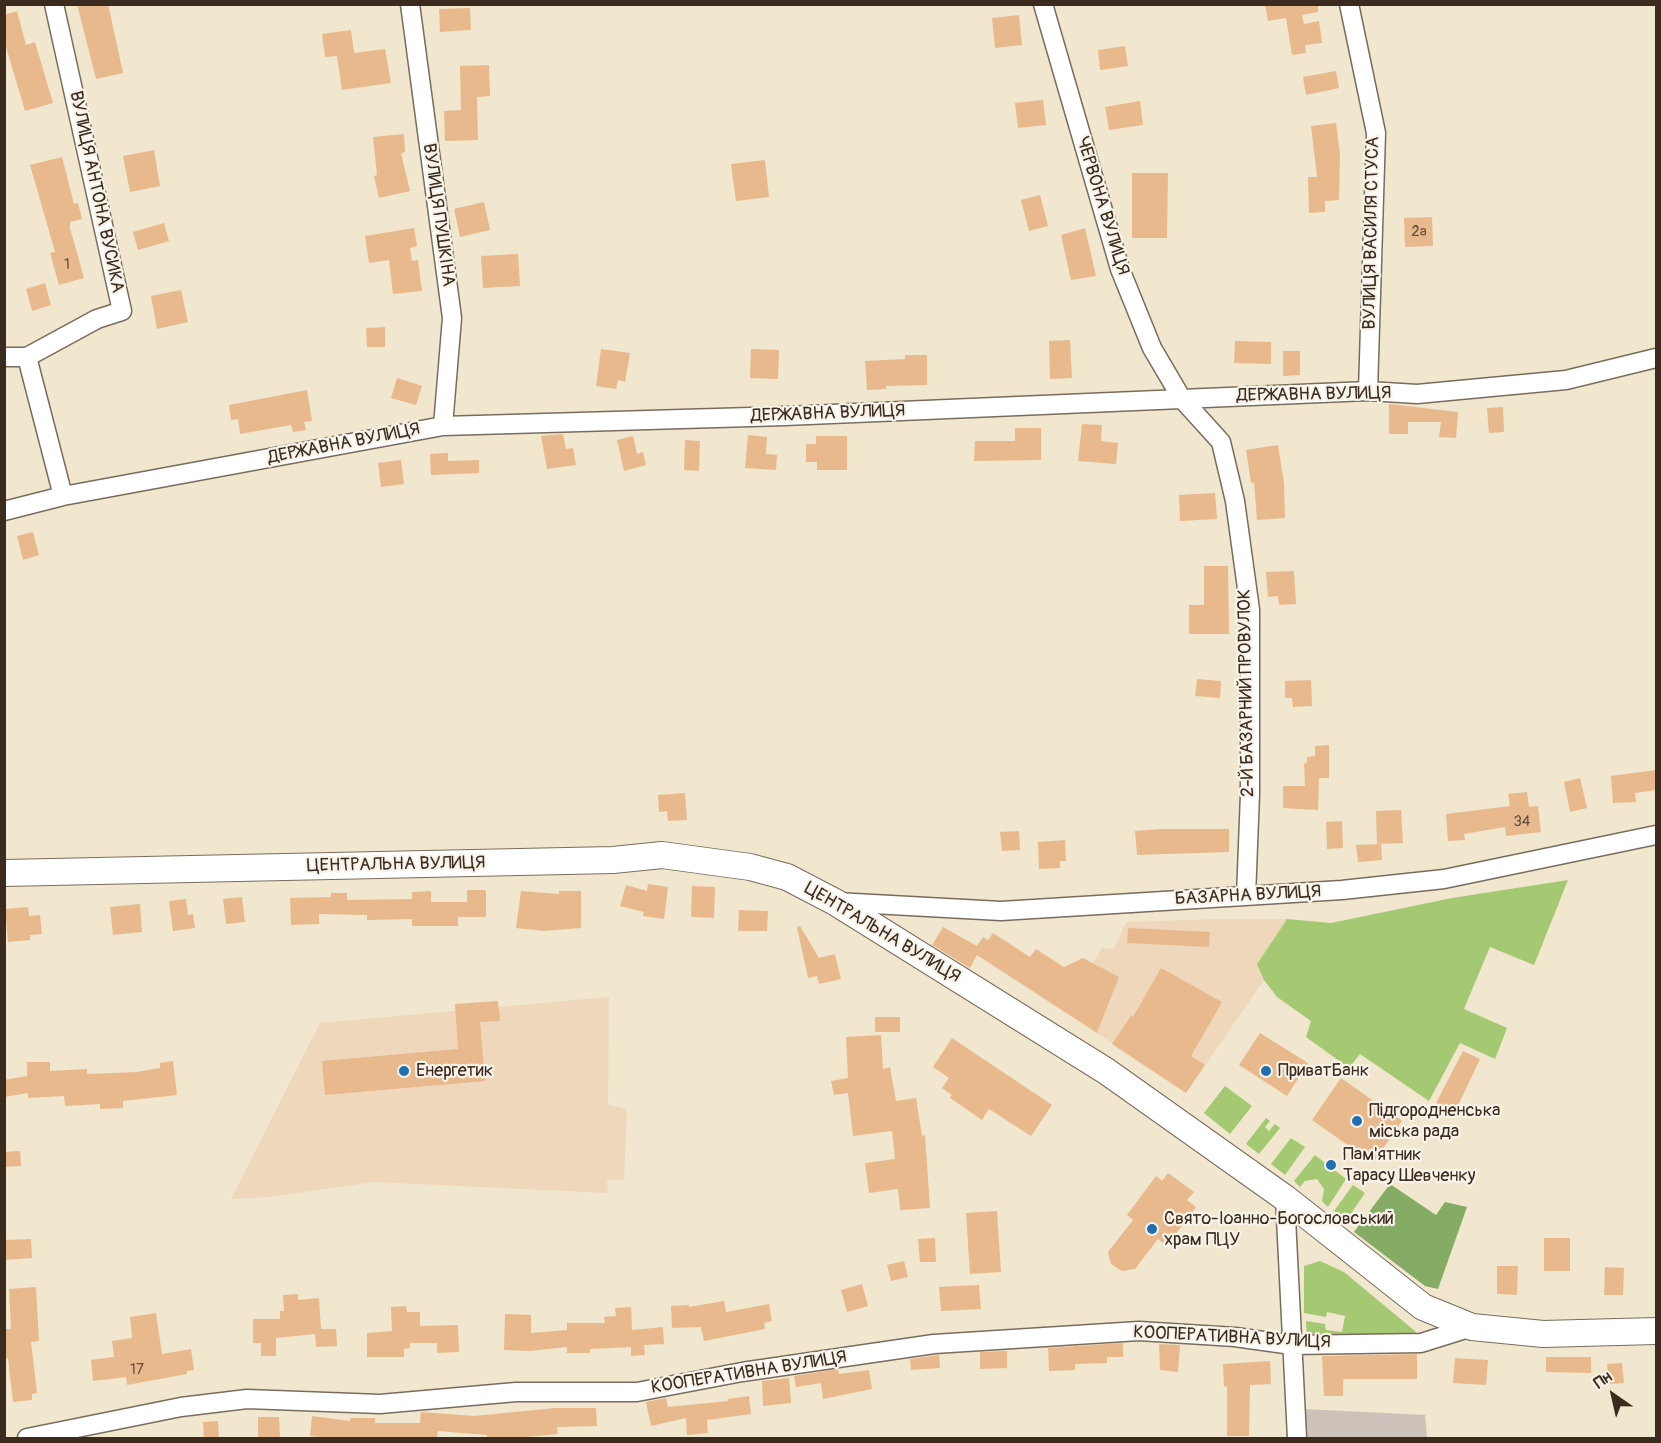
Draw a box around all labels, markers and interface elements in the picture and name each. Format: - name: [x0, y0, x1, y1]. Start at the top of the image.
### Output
- street label: ВУЛИЦЯ АНТОНА ВУСИКА: [64, 89, 128, 295]
- street label: ЧЕРВОНА ВУЛИЦЯ: [1071, 134, 1133, 278]
- street label: ВУЛИЦЯ ВАСИЛЯ СТУСА: [1360, 136, 1384, 330]
- street label: ВУЛИЦЯ ПУШКІНА: [417, 142, 459, 288]
- house number: 2а: [1411, 223, 1427, 241]
- house number: 1: [64, 256, 70, 274]
- street label: ДЕРЖАВНА ВУЛИЦЯ: [1237, 383, 1391, 407]
- street label: ДЕРЖАВНА ВУЛИЦЯ: [750, 401, 906, 427]
- street label: ДЕРЖАВНА ВУЛИЦЯ: [266, 419, 422, 469]
- street label: 2-Й БАЗАРНИЙ ПРОВУЛОК: [1234, 589, 1260, 797]
- house number: 34: [1513, 813, 1531, 831]
- street label: ЦЕНТРАЛЬНА ВУЛИЦЯ: [307, 853, 485, 877]
- street label: ЦЕНТРАЛЬНА ВУЛИЦЯ: [800, 878, 964, 988]
- street label: БАЗАРНА ВУЛИЦЯ: [1174, 881, 1322, 911]
- place label: Енергетик: [416, 1060, 493, 1082]
- place label: ПриватБанк: [1278, 1060, 1369, 1082]
- marker: Енергетик: [397, 1064, 411, 1078]
- marker: ПриватБанк: [1259, 1064, 1273, 1078]
- place label: Підгородненська міська рада: [1369, 1100, 1500, 1142]
- marker: Підгородненська міська рада: [1350, 1114, 1364, 1128]
- place label: Пам'ятник Тарасу Шевченку: [1343, 1144, 1475, 1186]
- marker: Пам'ятник Тарасу Шевченку: [1324, 1158, 1338, 1172]
- place label: Свято-Іоанно-Богословський храм ПЦУ: [1164, 1208, 1394, 1250]
- marker: Свято-Іоанно-Богословський храм ПЦУ: [1145, 1222, 1159, 1236]
- street label: КООПЕРАТИВНА ВУЛИЦЯ: [1133, 1322, 1331, 1354]
- street label: КООПЕРАТИВНА ВУЛИЦЯ: [650, 1347, 848, 1399]
- house number: 17: [130, 1361, 144, 1379]
- north arrow: [1583, 1365, 1643, 1425]
- text: Пн: [1590, 1367, 1616, 1393]

